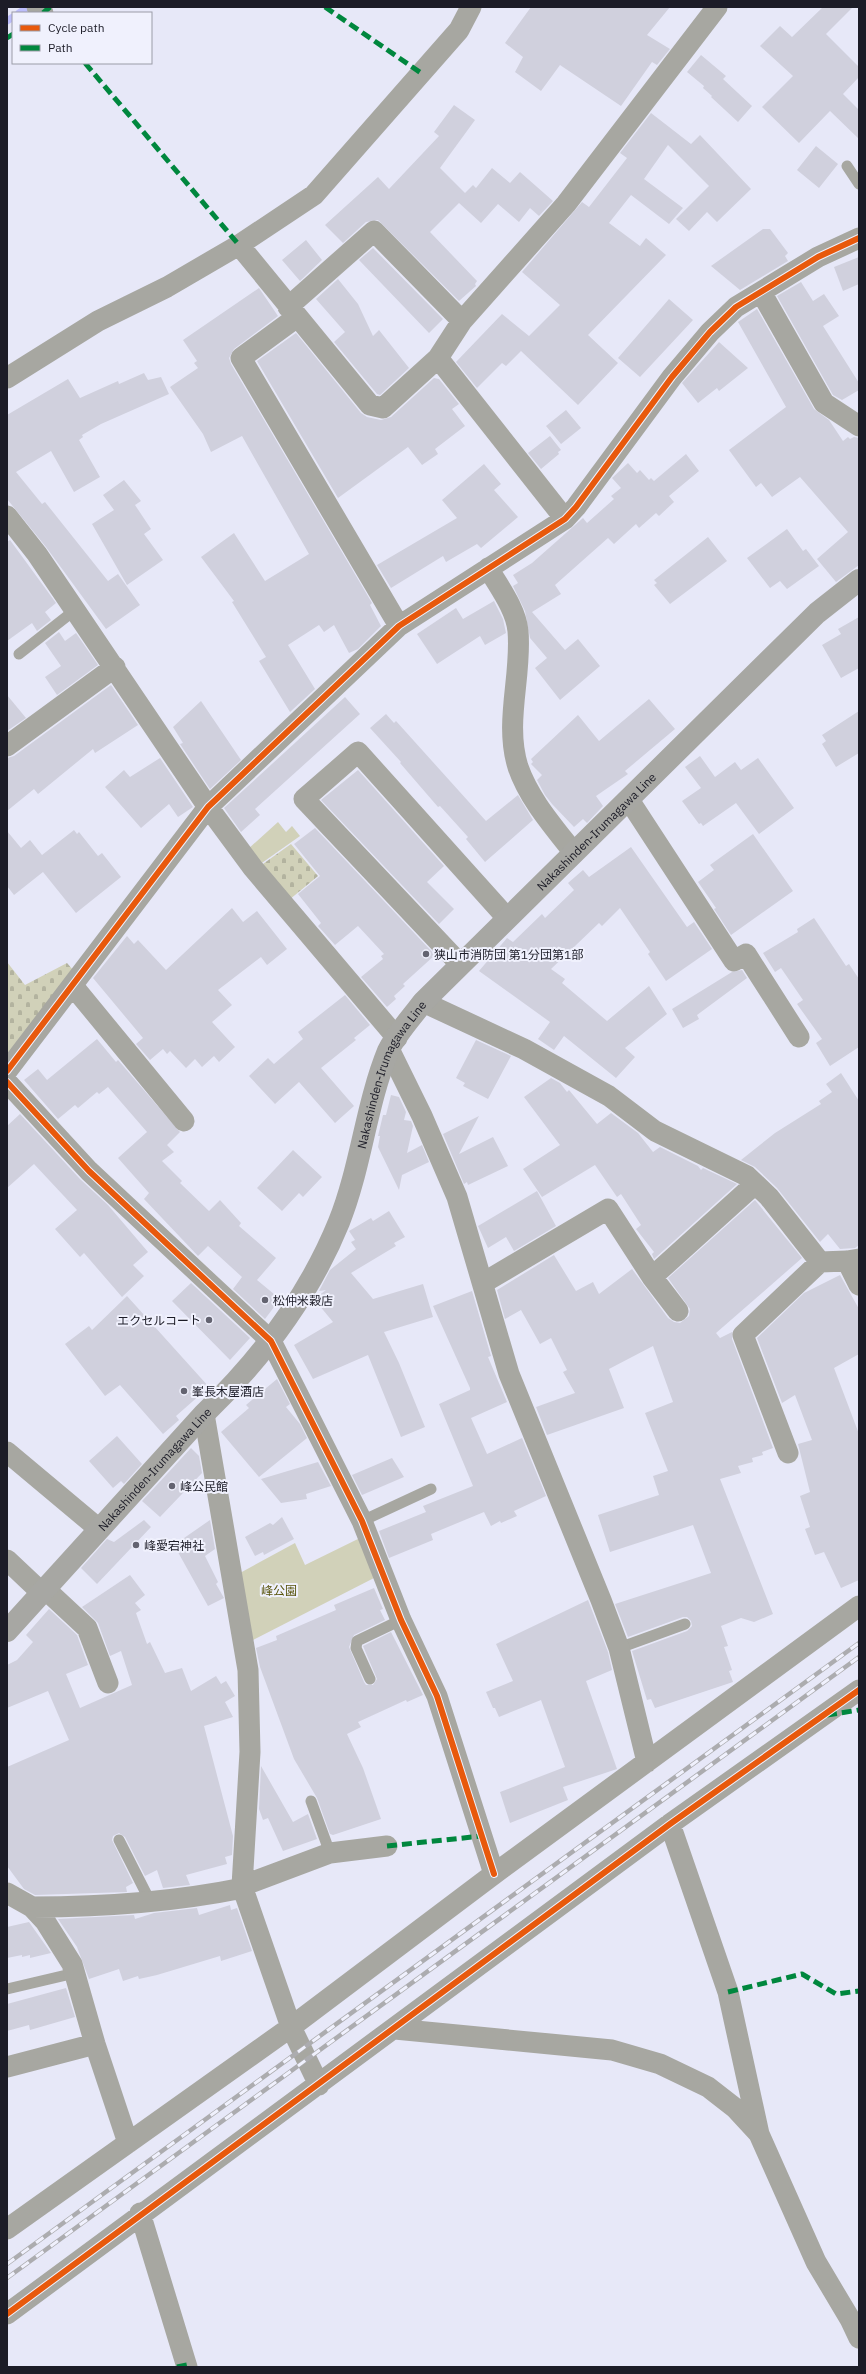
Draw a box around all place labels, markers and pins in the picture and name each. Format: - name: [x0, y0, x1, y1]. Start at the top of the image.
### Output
- place label: 狭山市消防団 第1分団第1部: [434, 947, 583, 962]
- marker: 狭山市消防団 第1分団第1部: [421, 949, 431, 959]
- place label: 松仲米穀店: [273, 1293, 333, 1308]
- marker: 松仲米穀店: [260, 1295, 270, 1305]
- place label: エクセルコート: [117, 1313, 201, 1328]
- marker: エクセルコート: [204, 1315, 214, 1325]
- place label: 峯長木屋酒店: [192, 1384, 264, 1399]
- marker: 峯長木屋酒店: [179, 1386, 189, 1396]
- place label: 峰公民館: [180, 1479, 228, 1494]
- marker: 峰公民館: [167, 1481, 177, 1491]
- place label: 峰愛宕神社: [144, 1538, 204, 1553]
- marker: 峰愛宕神社: [131, 1540, 141, 1550]

